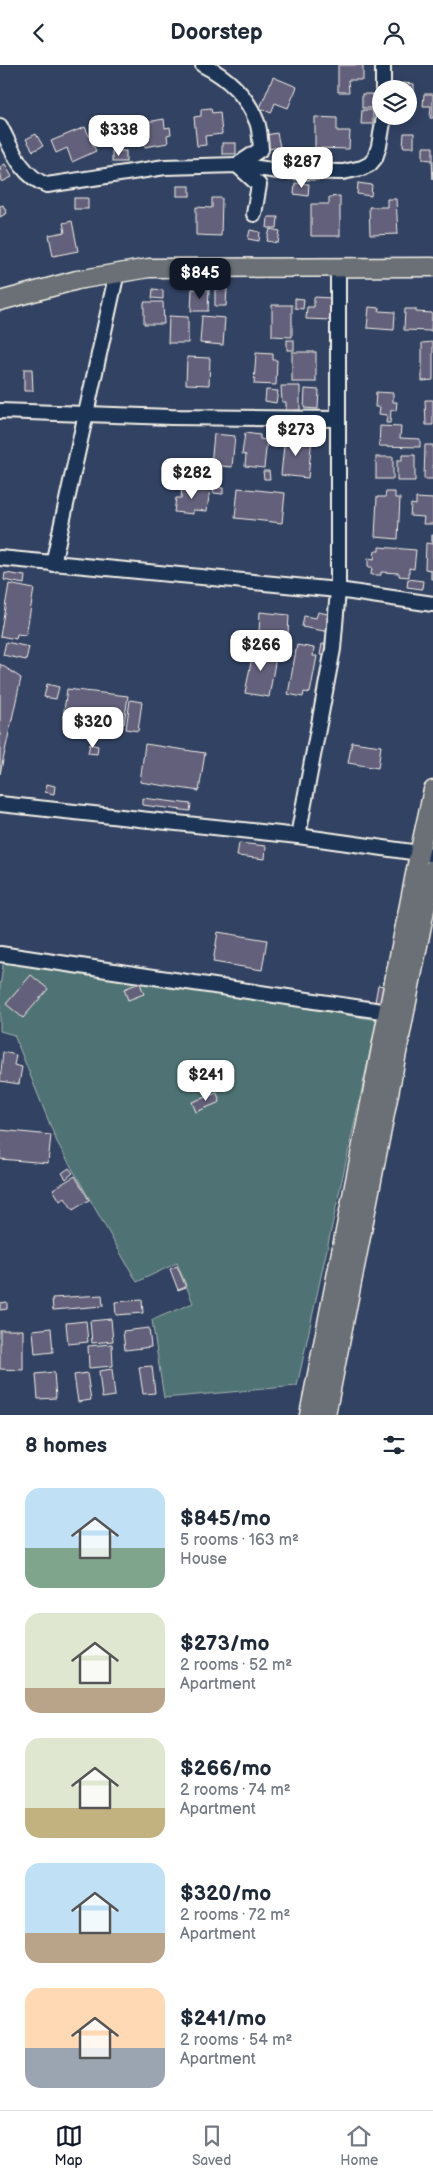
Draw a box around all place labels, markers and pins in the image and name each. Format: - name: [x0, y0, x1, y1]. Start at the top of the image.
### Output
- pin: $338: [89, 114, 149, 157]
- pin: $287: [272, 147, 332, 189]
- pin: $845: [170, 257, 230, 300]
- pin: $273: [266, 415, 326, 457]
- pin: $282: [162, 457, 222, 500]
- pin: $266: [231, 629, 291, 672]
- pin: $320: [63, 707, 123, 749]
- pin: $241: [176, 1059, 236, 1102]

